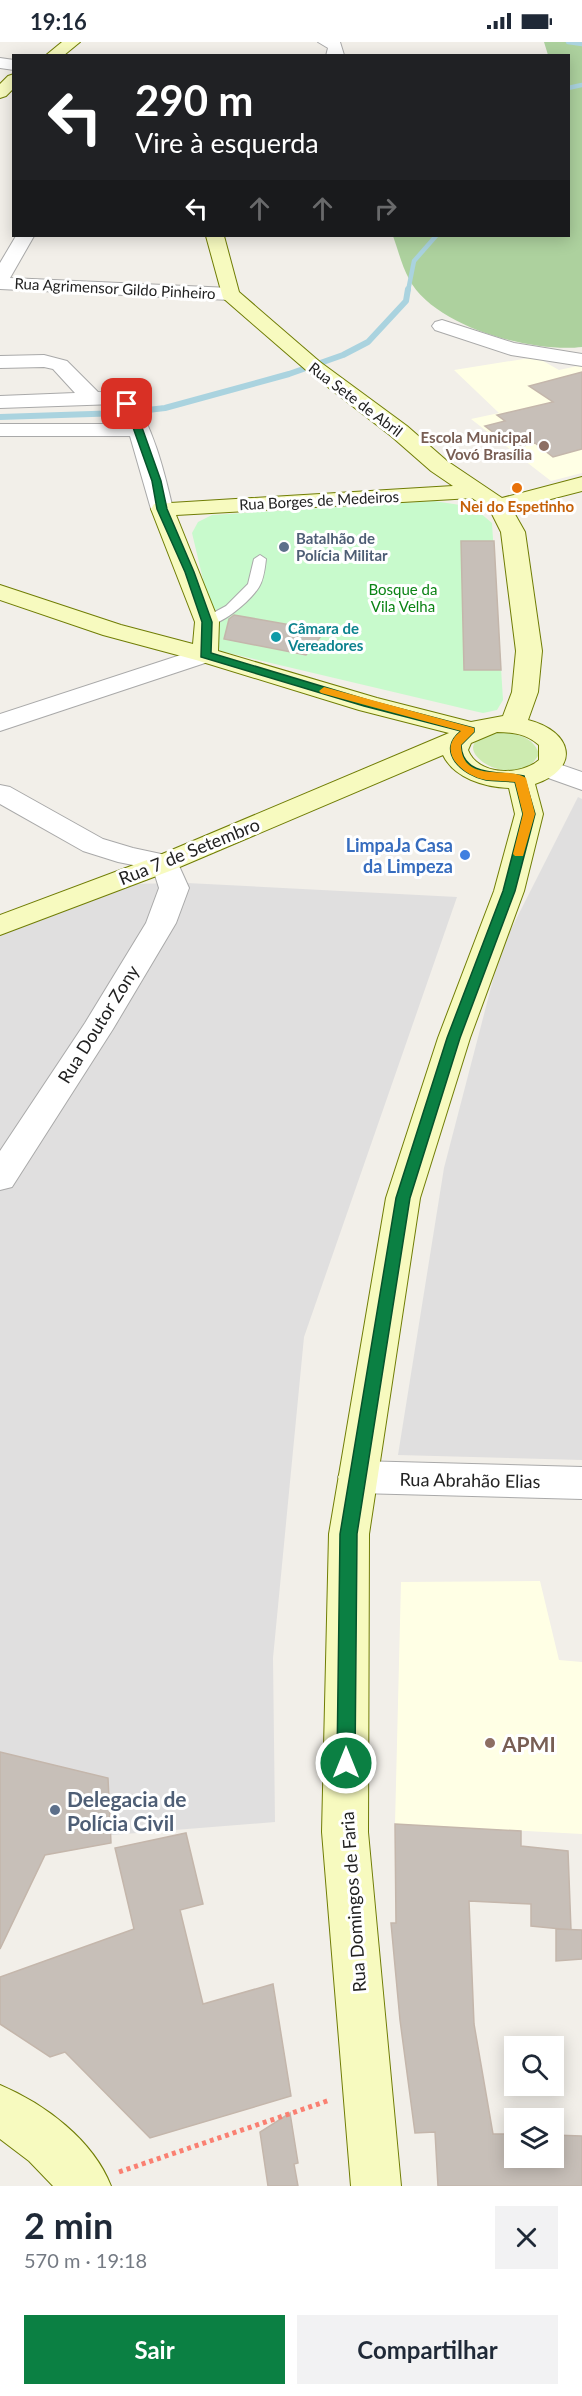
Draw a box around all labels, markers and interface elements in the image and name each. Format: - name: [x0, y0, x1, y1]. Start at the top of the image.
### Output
- text: 19:16: [30, 8, 87, 35]
- text: 290 m: [135, 75, 253, 125]
- icon: left: [36, 78, 114, 156]
- text: Vire à esquerda: [135, 126, 319, 159]
- icon: left: [180, 192, 213, 225]
- icon: ahead: [243, 192, 276, 225]
- icon: ahead: [306, 192, 339, 225]
- icon: right: [369, 192, 402, 225]
- street label: Rua Agrimensor Gildo Pinheiro: [14, 274, 216, 302]
- street label: Rua Sete de Abril: [306, 358, 406, 440]
- pin: [101, 378, 152, 429]
- icon: arrive: [110, 387, 143, 420]
- place label: Escola Municipal Vovó Brasília: [421, 428, 532, 463]
- marker: Escola Municipal Vovó Brasília: [537, 439, 551, 453]
- marker: Nei do Espetinho: [510, 481, 524, 495]
- street label: Rua Borges de Medeiros: [239, 487, 399, 513]
- place label: Nei do Espetinho: [460, 497, 575, 515]
- place label: Batalhão de Polícia Militar: [296, 529, 388, 564]
- marker: Batalhão de Polícia Militar: [277, 540, 291, 554]
- park label: Bosque da Vila Velha: [369, 580, 437, 615]
- place label: Câmara de Vereadores: [287, 619, 364, 654]
- marker: Câmara de Vereadores: [269, 630, 283, 644]
- street label: Rua 7 de Setembro: [115, 813, 263, 889]
- place label: LimpaJa Casa da Limpeza: [346, 834, 453, 877]
- marker: LimpaJa Casa da Limpeza: [458, 848, 472, 862]
- street label: Rua Doutor Zony: [53, 960, 144, 1087]
- street label: Rua Abrahão Elias: [399, 1468, 541, 1492]
- position arrow: [314, 1731, 378, 1795]
- place label: APMI: [501, 1731, 556, 1756]
- marker: APMI: [483, 1736, 497, 1750]
- place label: Delegacia de Polícia Civil: [67, 1786, 187, 1835]
- marker: Delegacia de Polícia Civil: [48, 1803, 62, 1817]
- street label: Rua Domingos de Faria: [336, 1811, 370, 1993]
- map controls: [504, 2036, 564, 2168]
- button: search: [504, 2036, 564, 2096]
- button: layers: [504, 2108, 564, 2168]
- text: 2 min: [24, 2203, 113, 2247]
- button: close: [495, 2206, 558, 2269]
- text: 570 m · 19:18: [24, 2248, 147, 2272]
- button: Sair: [24, 2315, 285, 2384]
- button: Compartilhar: [297, 2315, 558, 2384]

